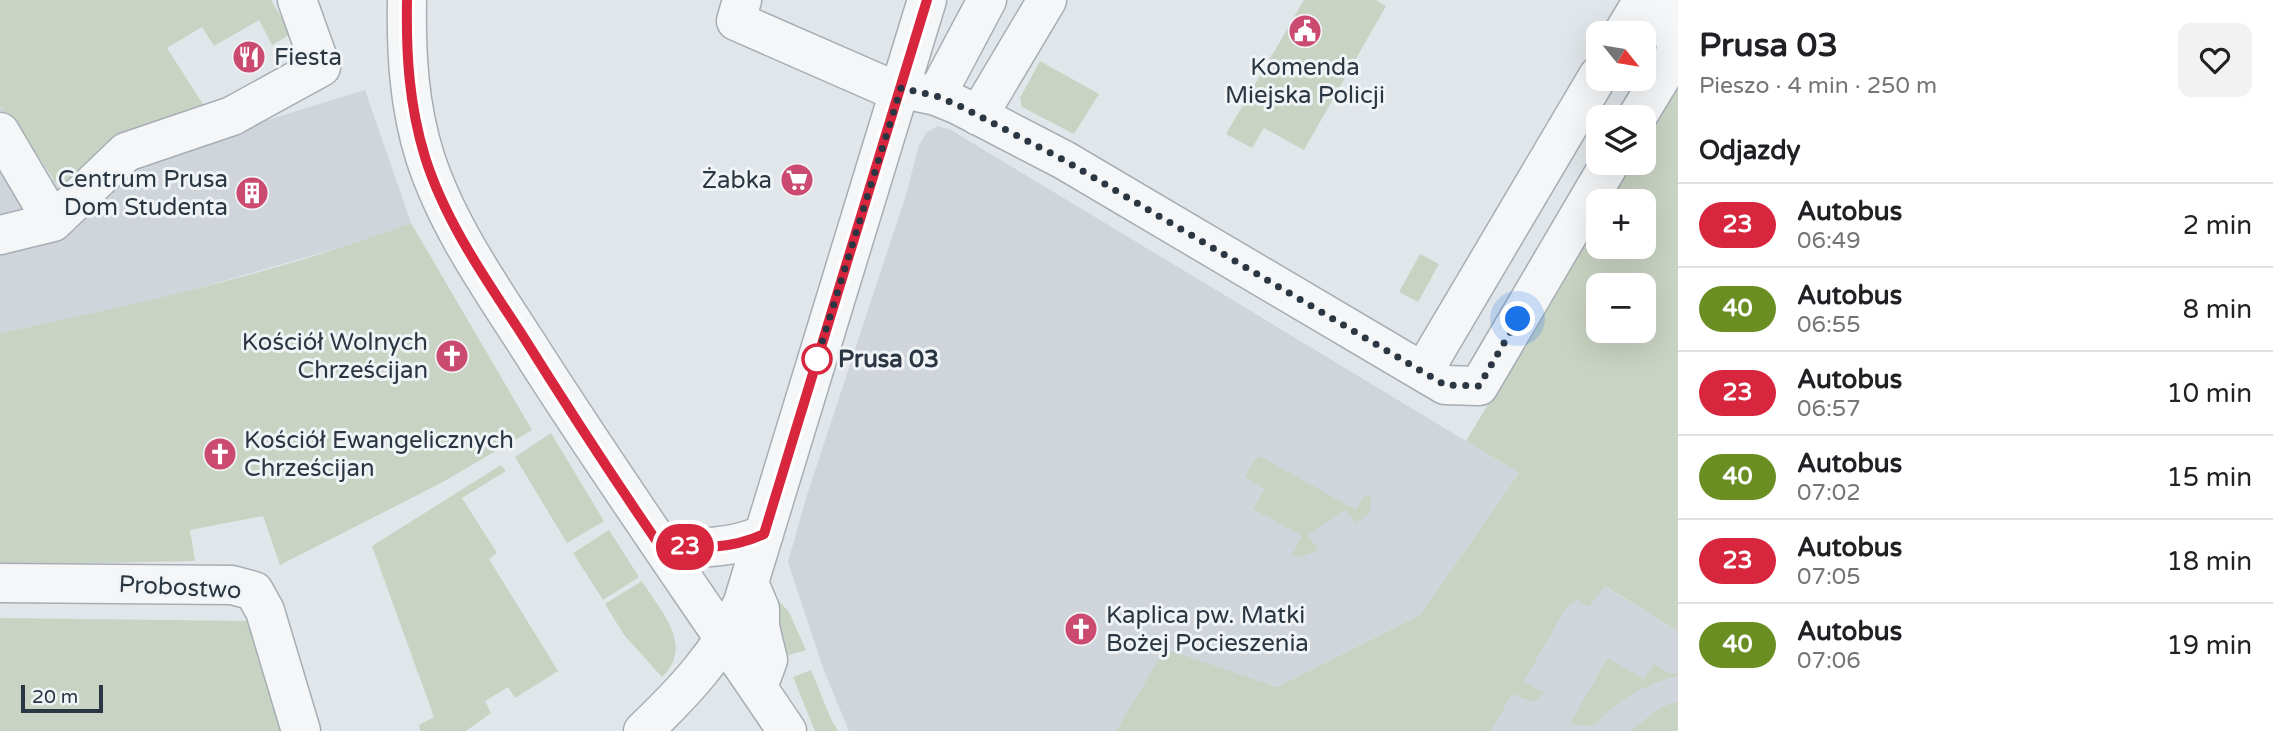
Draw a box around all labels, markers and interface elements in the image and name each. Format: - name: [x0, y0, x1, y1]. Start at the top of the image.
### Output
- public building icon: Komenda Miejska Policji: [1286, 12, 1324, 50]
- north arrow: [1586, 21, 1656, 91]
- map controls: [1586, 21, 1656, 343]
- button: heart: [2178, 23, 2252, 97]
- text: Prusa 03: [1699, 26, 1838, 65]
- restaurant icon: Fiesta: [230, 38, 268, 76]
- place label: Fiesta: [274, 43, 342, 72]
- place label: Komenda Miejska Policji: [1225, 53, 1385, 110]
- text: Pieszo · 4 min · 250 m: [1699, 72, 1937, 100]
- button: layers: [1586, 105, 1656, 175]
- text: Odjazdy: [1699, 135, 1801, 166]
- supermarket icon: Żabka: [778, 161, 816, 199]
- place label: Centrum Prusa Dom Studenta: [58, 165, 228, 222]
- place label: Żabka: [702, 166, 772, 195]
- building icon: Centrum Prusa Dom Studenta: [233, 174, 271, 212]
- button: +: [1586, 189, 1656, 259]
- text: Autobus: [1797, 196, 1902, 227]
- text: 23: [1722, 210, 1753, 239]
- text: 2 min: [2183, 210, 2252, 241]
- text: 06:49: [1797, 227, 1861, 255]
- button: −: [1586, 273, 1656, 343]
- text: Autobus: [1797, 280, 1902, 311]
- text: 40: [1722, 294, 1753, 323]
- text: 8 min: [2183, 294, 2252, 325]
- your location: [1500, 301, 1535, 336]
- text: 06:55: [1797, 311, 1861, 339]
- place label: Kościół Wolnych Chrześcijan: [242, 328, 428, 385]
- church icon: Kościół Wolnych Chrześcijan: [433, 337, 471, 375]
- marker: Prusa 03: [802, 344, 832, 374]
- place label: Prusa 03: [838, 345, 939, 374]
- text: Autobus: [1797, 364, 1902, 395]
- text: 23: [1722, 378, 1753, 407]
- text: 10 min: [2166, 378, 2252, 409]
- text: 06:57: [1797, 395, 1861, 423]
- place label: Kościół Ewangelicznych Chrześcijan: [244, 426, 514, 483]
- church icon: Kościół Ewangelicznych Chrześcijan: [201, 435, 239, 473]
- text: Autobus: [1797, 448, 1902, 479]
- text: 40: [1722, 462, 1753, 491]
- text: 15 min: [2166, 462, 2252, 493]
- text: 07:02: [1797, 479, 1861, 507]
- line badge: 23: [654, 524, 716, 570]
- text: 23: [670, 532, 700, 561]
- text: Autobus: [1797, 532, 1902, 563]
- text: 23: [1722, 546, 1753, 575]
- text: 18 min: [2166, 546, 2252, 577]
- text: 07:05: [1797, 563, 1861, 591]
- street label: Probostwo: [118, 570, 242, 605]
- place label: Kaplica pw. Matki Bożej Pocieszenia: [1106, 601, 1309, 658]
- church icon: Kaplica pw. Matki Bożej Pocieszenia: [1062, 610, 1100, 648]
- text: Autobus: [1797, 616, 1902, 647]
- text: 40: [1722, 630, 1753, 659]
- text: 19 min: [2166, 630, 2252, 661]
- text: 07:06: [1797, 647, 1861, 675]
- scale bar: [21, 682, 103, 714]
- text: 20 m: [32, 686, 78, 708]

